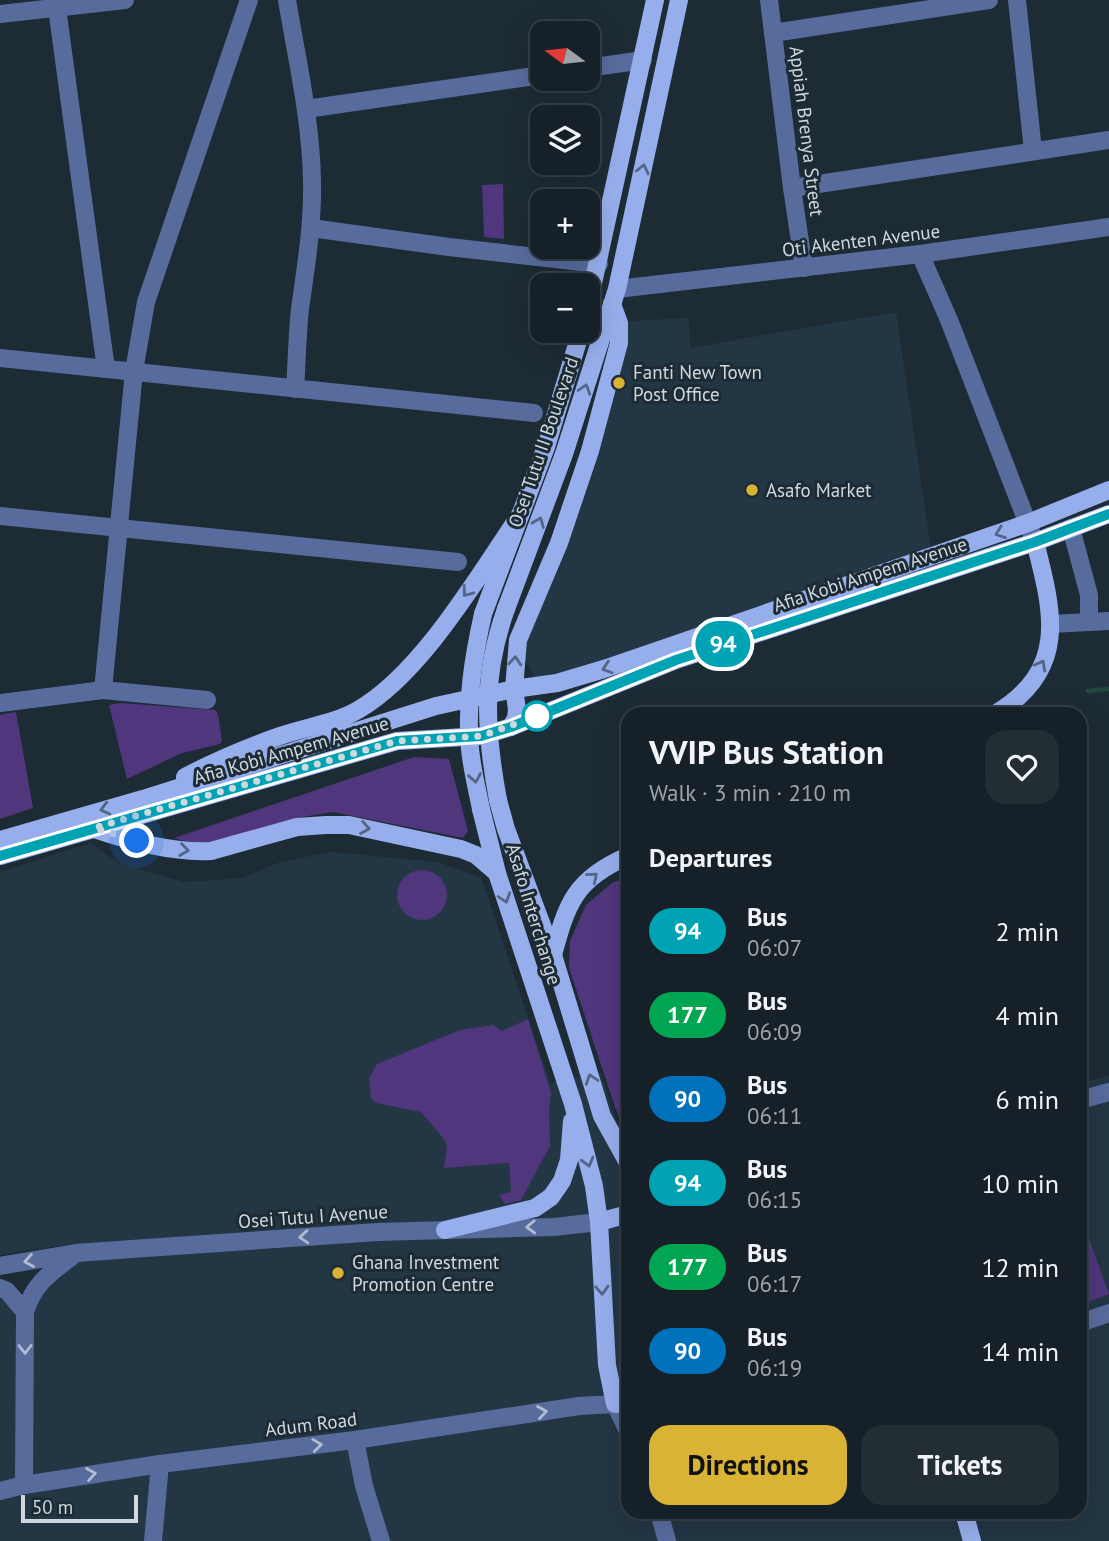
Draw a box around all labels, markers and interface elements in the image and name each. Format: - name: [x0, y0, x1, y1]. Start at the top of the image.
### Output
- north arrow: [530, 21, 600, 91]
- map controls: [530, 21, 600, 343]
- street label: Appiah Brenya Street: [785, 45, 829, 218]
- button: layers: [530, 105, 600, 175]
- one-way arrow: [635, 163, 650, 175]
- button: +: [530, 189, 600, 259]
- street label: Oti Akenten Avenue: [781, 218, 941, 262]
- button: −: [530, 273, 600, 343]
- street label: Osei Tutu II Boulevard: [503, 354, 583, 530]
- place label: Fanti New Town Post Office: [633, 360, 762, 406]
- marker: Fanti New Town Post Office: [611, 375, 627, 391]
- one-way arrow: [577, 383, 591, 396]
- place label: Asafo Market: [766, 478, 872, 502]
- marker: Asafo Market: [744, 482, 760, 498]
- one-way arrow: [530, 517, 544, 529]
- one-way arrow: [994, 525, 1006, 539]
- street label: Afia Kobi Ampem Avenue: [770, 531, 970, 617]
- one-way arrow: [463, 584, 476, 597]
- line badge: 94: [692, 621, 754, 667]
- text: 94: [709, 628, 737, 659]
- one-way arrow: [507, 655, 522, 666]
- one-way arrow: [601, 660, 613, 675]
- one-way arrow: [1033, 660, 1046, 672]
- unlabelled marker: [522, 701, 552, 731]
- street label: Afia Kobi Ampem Avenue: [190, 711, 392, 789]
- text: VVIP Bus Station: [649, 730, 884, 773]
- button: heart: [985, 730, 1059, 804]
- one-way arrow: [467, 772, 482, 784]
- text: Walk · 3 min · 210 m: [649, 778, 851, 807]
- one-way arrow: [99, 801, 111, 815]
- one-way arrow: [358, 819, 370, 834]
- your location: [119, 823, 154, 858]
- street label: Asafo Interchange: [501, 840, 567, 988]
- text: Departures: [649, 841, 772, 874]
- one-way arrow: [178, 843, 190, 858]
- one-way arrow: [585, 873, 598, 885]
- one-way arrow: [497, 892, 512, 904]
- text: Bus: [747, 900, 787, 933]
- text: 94: [674, 915, 701, 946]
- text: 2 min: [996, 915, 1059, 948]
- text: 06:07: [747, 933, 802, 962]
- text: Bus: [747, 984, 787, 1017]
- text: 177: [667, 999, 708, 1030]
- text: 4 min: [996, 999, 1059, 1032]
- text: 06:09: [747, 1017, 802, 1046]
- text: Bus: [747, 1068, 787, 1101]
- one-way arrow: [585, 1073, 599, 1086]
- text: 90: [674, 1083, 701, 1114]
- text: 6 min: [996, 1083, 1059, 1116]
- text: 06:11: [747, 1101, 802, 1130]
- text: Bus: [747, 1152, 787, 1185]
- one-way arrow: [580, 1156, 594, 1168]
- text: 94: [674, 1167, 701, 1198]
- text: 10 min: [981, 1167, 1059, 1200]
- text: 06:15: [747, 1185, 802, 1214]
- street label: Osei Tutu I Avenue: [237, 1199, 389, 1233]
- one-way arrow: [526, 1220, 537, 1235]
- one-way arrow: [298, 1229, 309, 1244]
- text: Bus: [747, 1236, 787, 1269]
- place label: Ghana Investment Promotion Centre: [352, 1250, 500, 1296]
- text: 177: [667, 1251, 708, 1282]
- text: 12 min: [981, 1251, 1059, 1284]
- one-way arrow: [23, 1253, 35, 1268]
- marker: Ghana Investment Promotion Centre: [330, 1265, 346, 1281]
- text: 06:17: [747, 1269, 802, 1298]
- one-way arrow: [595, 1285, 610, 1296]
- text: Bus: [747, 1320, 787, 1353]
- text: 90: [674, 1335, 701, 1366]
- text: 14 min: [981, 1335, 1059, 1368]
- one-way arrow: [17, 1344, 33, 1355]
- text: 06:19: [747, 1353, 802, 1382]
- one-way arrow: [536, 1405, 548, 1420]
- street label: Adum Road: [264, 1406, 358, 1442]
- button: Directions: [649, 1425, 847, 1505]
- button: Tickets: [861, 1425, 1059, 1505]
- one-way arrow: [311, 1437, 323, 1452]
- one-way arrow: [85, 1467, 97, 1482]
- scale bar: [21, 1492, 138, 1524]
- text: 50 m: [32, 1495, 73, 1519]

